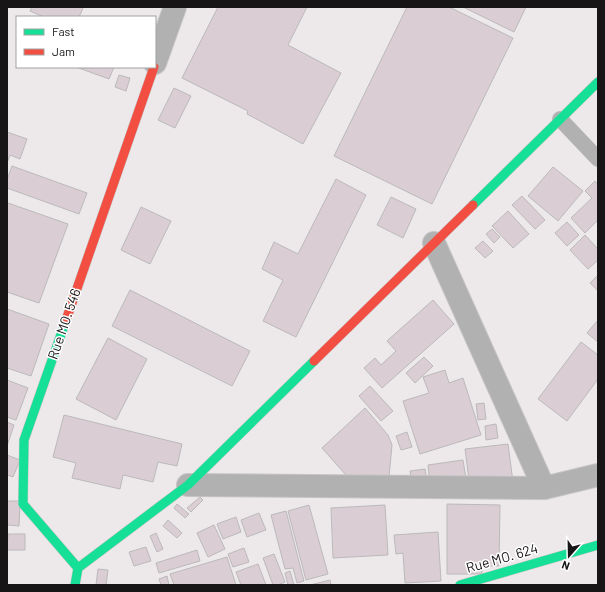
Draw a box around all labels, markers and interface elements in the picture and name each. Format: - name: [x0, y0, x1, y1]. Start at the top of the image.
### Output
- legend: [16, 16, 156, 68]
- text: Fast: [52, 24, 75, 38]
- text: Jam: [52, 44, 75, 58]
- street label: Rue MO. 546: [43, 286, 84, 361]
- north arrow: [549, 536, 589, 576]
- street label: Rue MO. 624: [464, 539, 540, 576]
- text: N: [560, 559, 571, 573]

